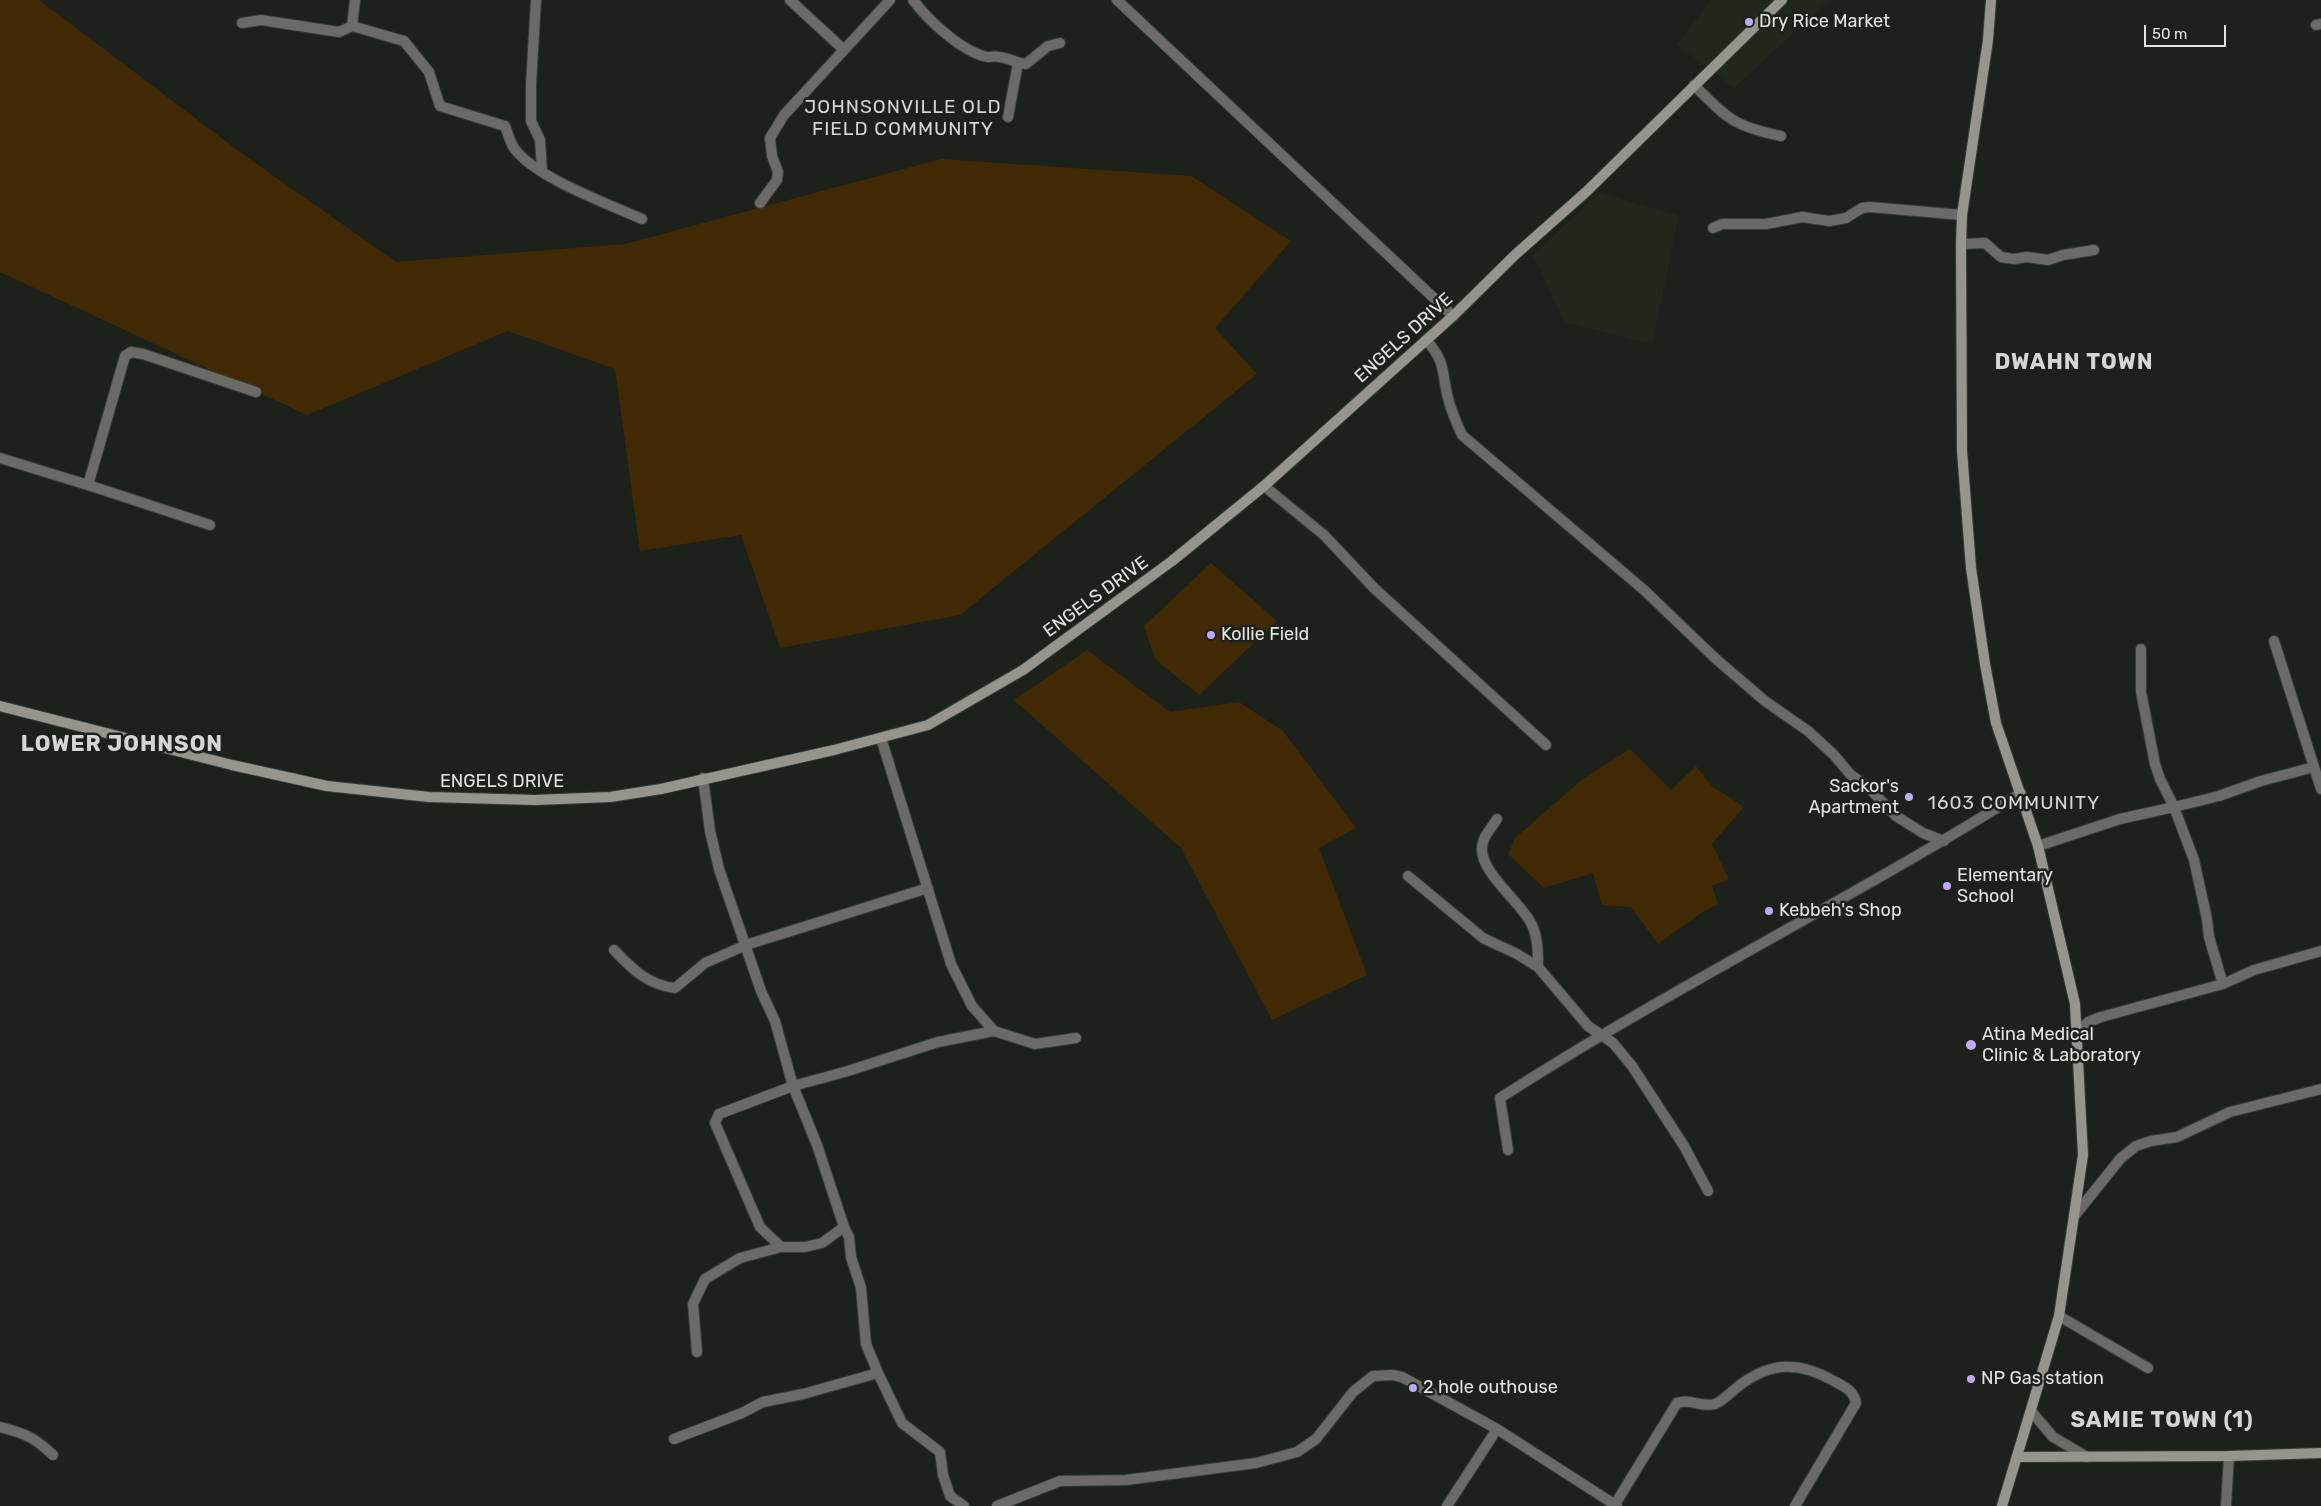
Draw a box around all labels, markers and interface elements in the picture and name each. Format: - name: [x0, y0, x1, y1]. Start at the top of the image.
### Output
- place label: Dry Rice Market: [1759, 11, 1890, 33]
- scale bar: [2146, 15, 2228, 47]
- marker: Dry Rice Market: [1743, 16, 1755, 28]
- text: 50 m: [2152, 25, 2187, 43]
- district label: JOHNSONVILLE OLD FIELD COMMUNITY: [802, 97, 1004, 141]
- street label: ENGELS DRIVE: [1351, 288, 1457, 388]
- district label: DWAHN TOWN: [1993, 350, 2155, 376]
- street label: ENGELS DRIVE: [1039, 552, 1153, 642]
- place label: Kollie Field: [1221, 624, 1309, 646]
- marker: Kollie Field: [1205, 629, 1217, 641]
- district label: LOWER JOHNSON: [19, 732, 225, 758]
- street label: ENGELS DRIVE: [440, 771, 564, 793]
- place label: Sackor's Apartment: [1809, 776, 1899, 819]
- marker: Sackor's Apartment: [1903, 791, 1915, 803]
- district label: 1603 COMMUNITY: [1926, 793, 2102, 815]
- place label: Elementary School: [1957, 865, 2053, 908]
- marker: Elementary School: [1941, 880, 1953, 892]
- place label: Kebbeh's Shop: [1779, 900, 1902, 922]
- marker: Kebbeh's Shop: [1763, 905, 1775, 917]
- place label: Atina Medical Clinic & Laboratory: [1982, 1024, 2141, 1066]
- marker: Atina Medical Clinic & Laboratory: [1964, 1038, 1978, 1052]
- place label: NP Gas station: [1981, 1368, 2104, 1390]
- marker: NP Gas station: [1965, 1373, 1977, 1385]
- place label: 2 hole outhouse: [1423, 1377, 1558, 1399]
- marker: 2 hole outhouse: [1407, 1382, 1419, 1394]
- district label: SAMIE TOWN (1): [2069, 1408, 2255, 1434]

